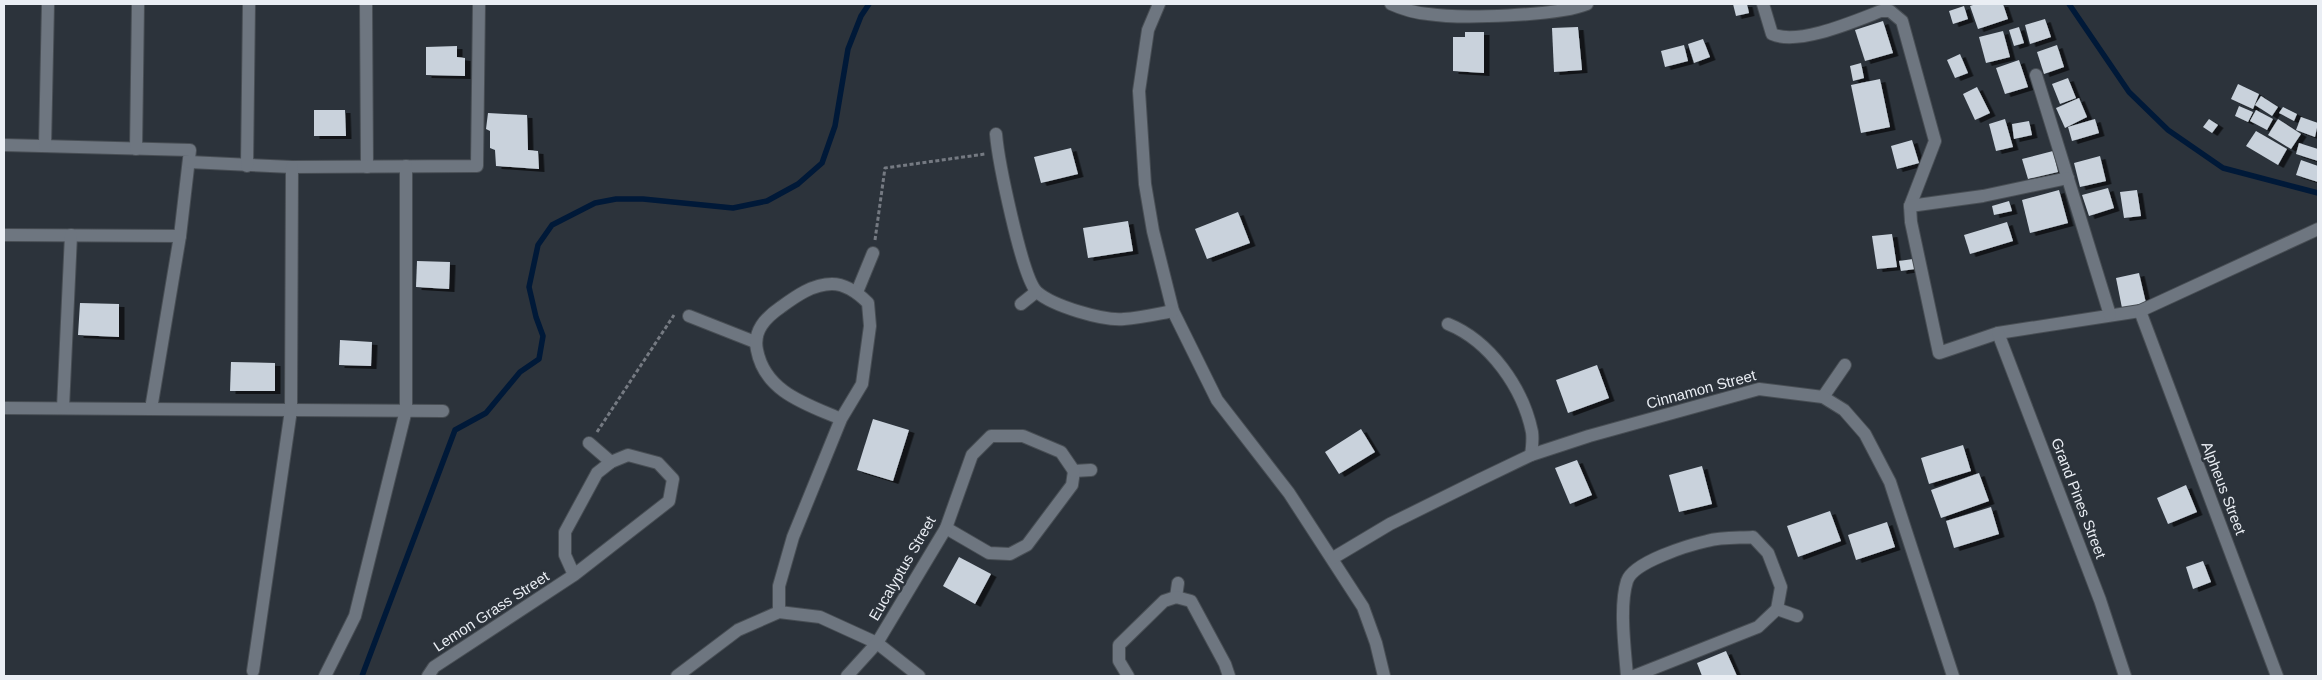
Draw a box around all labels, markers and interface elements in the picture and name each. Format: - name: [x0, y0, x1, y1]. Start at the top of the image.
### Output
- street label: Cinnamon Street: [1644, 366, 1758, 412]
- street label: Grand Pines Street: [2048, 435, 2110, 561]
- street label: Alpheus Street: [2198, 439, 2250, 538]
- street label: Eucalyptus Street: [865, 512, 939, 623]
- street label: Lemon Grass Street: [430, 567, 553, 655]

